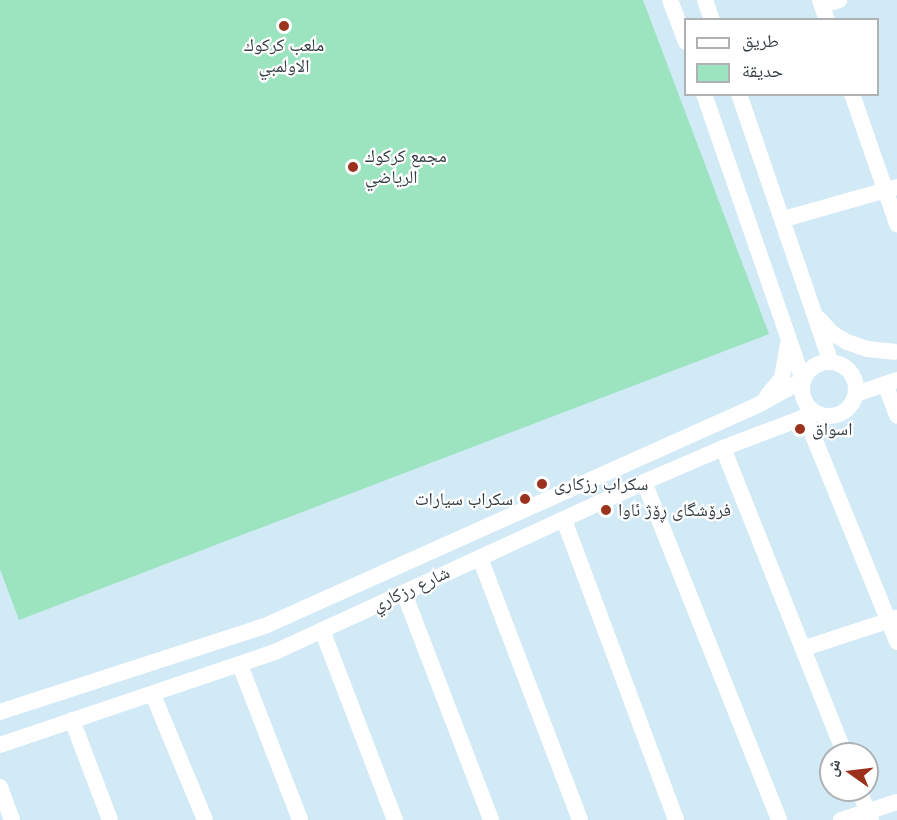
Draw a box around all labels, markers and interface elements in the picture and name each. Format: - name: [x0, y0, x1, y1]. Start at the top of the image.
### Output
- legend: [684, 18, 879, 96]
- marker: ملعب كركوك الاولمبي: [277, 19, 291, 33]
- text: طريق: [742, 30, 779, 52]
- place label: ملعب كركوك الاولمبي: [244, 35, 324, 78]
- text: حديقة: [742, 60, 783, 82]
- place label: مجمع كركوك الرياضي: [365, 146, 447, 188]
- marker: مجمع كركوك الرياضي: [346, 160, 360, 174]
- place label: اسواق: [812, 418, 852, 440]
- marker: اسواق: [793, 422, 807, 436]
- place label: سكراب رزكارى: [554, 473, 648, 495]
- marker: سكراب رزكارى: [535, 477, 549, 491]
- place label: سكراب سيارات: [415, 488, 513, 510]
- marker: سكراب سيارات: [518, 492, 532, 506]
- place label: فرۆشگای ڕۆژ ئاوا: [618, 499, 731, 521]
- marker: فرۆشگای ڕۆژ ئاوا: [599, 503, 613, 517]
- street label: شارع رزكاري: [369, 562, 453, 616]
- north arrow: [819, 742, 879, 802]
- text: ش: [822, 757, 844, 779]

